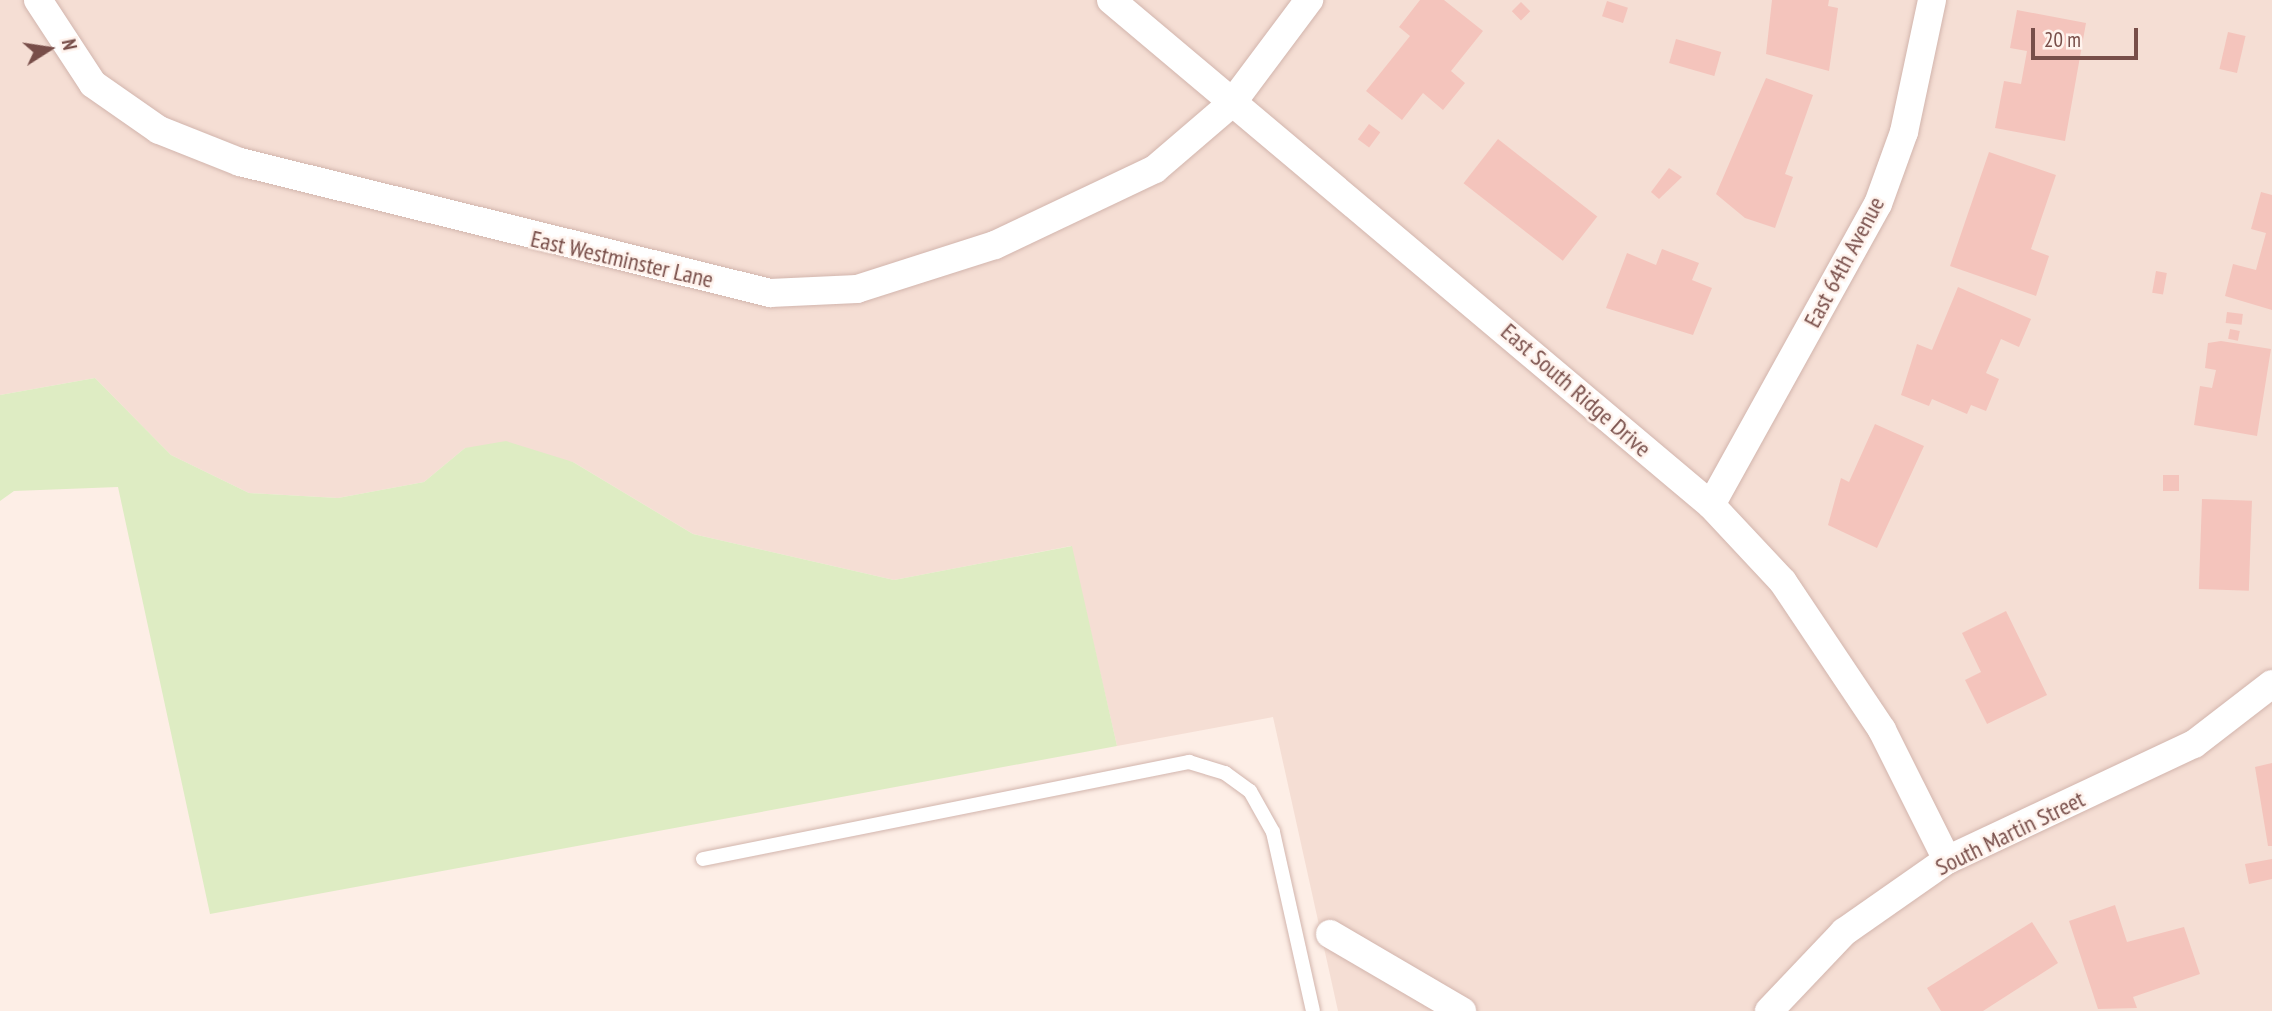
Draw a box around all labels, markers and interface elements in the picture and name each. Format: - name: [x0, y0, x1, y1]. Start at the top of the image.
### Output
- north arrow: [14, 14, 84, 84]
- scale bar: [2034, 14, 2141, 58]
- text: 20 m: [2044, 26, 2081, 53]
- text: N: [57, 37, 82, 52]
- street label: East 64th Avenue: [1797, 192, 1891, 332]
- street label: East Westminster Lane: [528, 224, 716, 294]
- street label: East South Ridge Drive: [1495, 317, 1657, 463]
- street label: South Martin Street: [1931, 784, 2089, 882]

